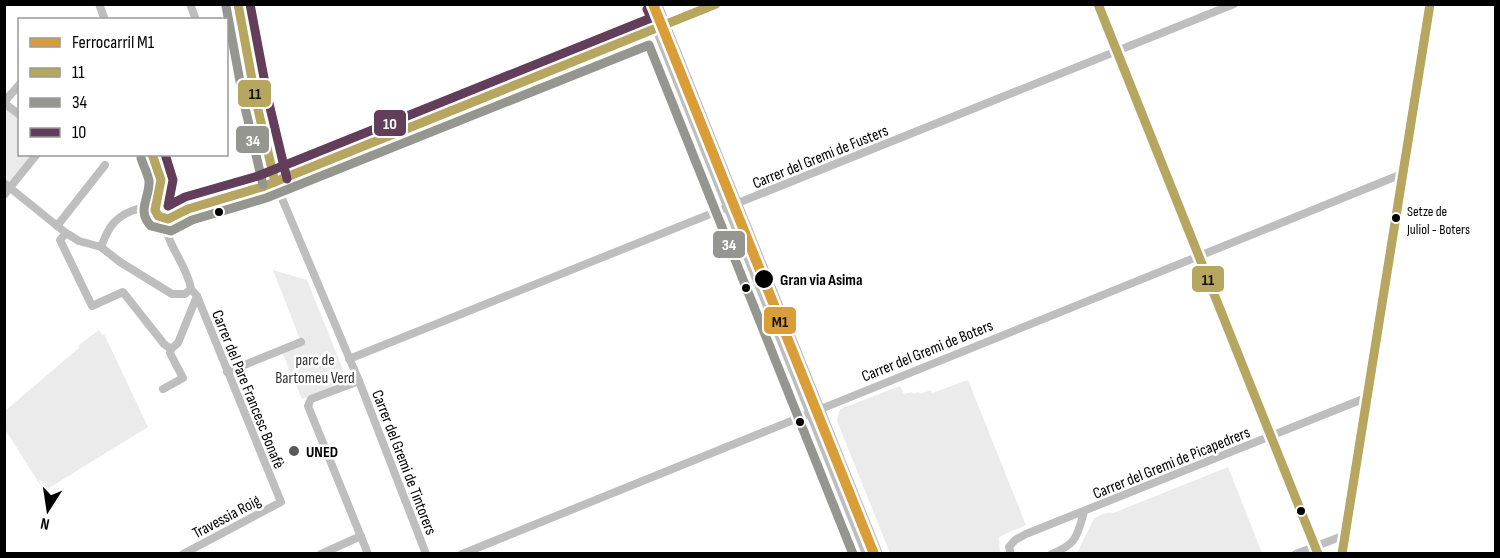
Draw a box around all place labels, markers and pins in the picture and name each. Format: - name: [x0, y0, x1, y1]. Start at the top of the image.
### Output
- place label: Setze de Juliol - Boters: [1406, 203, 1470, 238]
- unlabelled marker: [213, 206, 225, 218]
- marker: Setze de Juliol - Boters: [1390, 212, 1402, 224]
- marker: Gran via Asima: [753, 268, 775, 290]
- place label: Gran via Asima: [780, 271, 862, 290]
- unlabelled marker: [740, 282, 752, 294]
- unlabelled marker: [794, 416, 806, 428]
- place label: UNED: [306, 443, 338, 462]
- marker: UNED: [287, 444, 301, 458]
- unlabelled marker: [1295, 505, 1307, 517]

